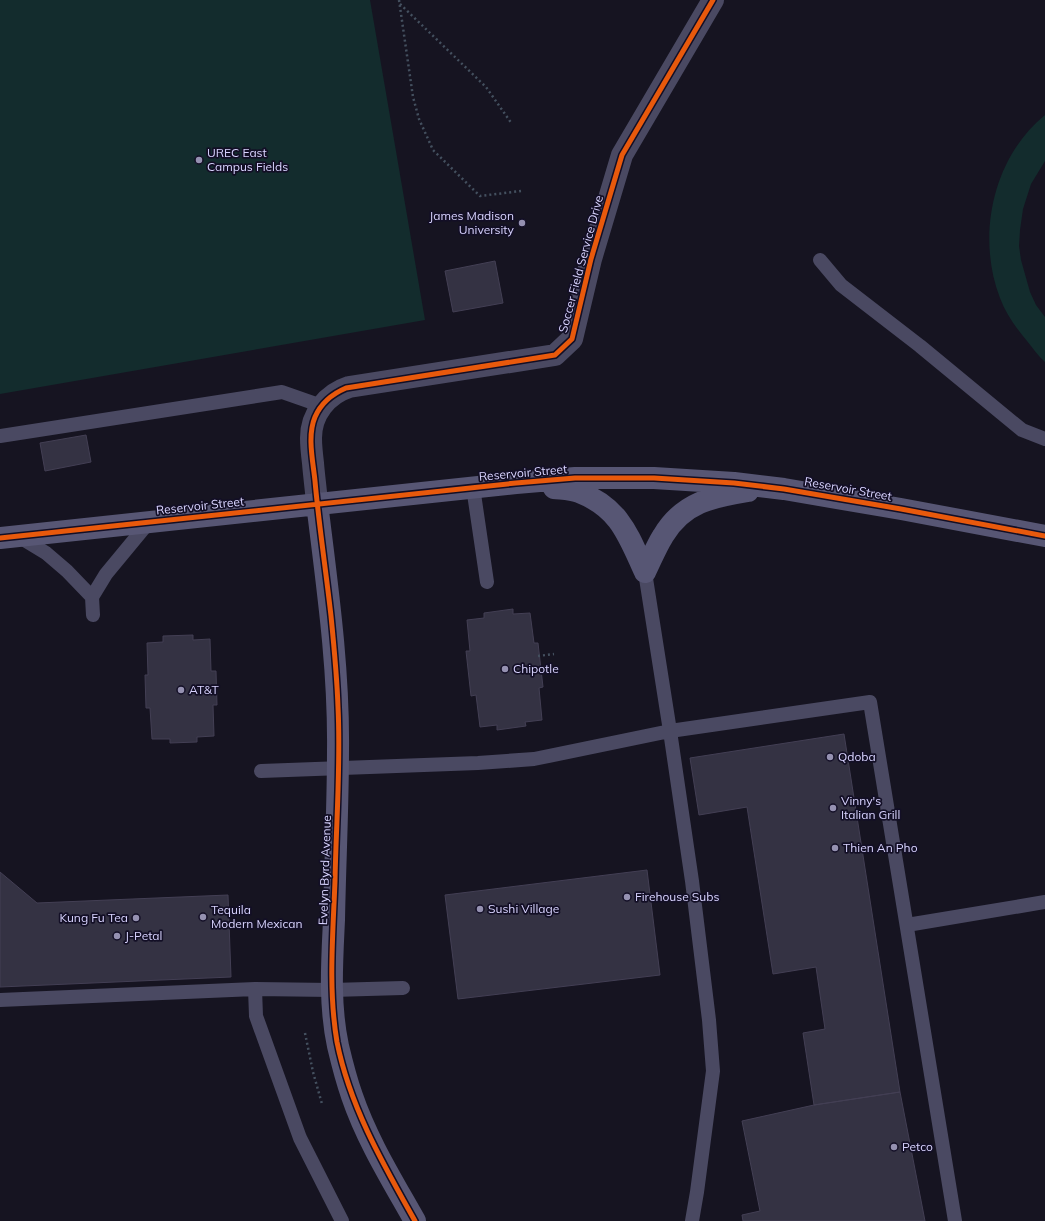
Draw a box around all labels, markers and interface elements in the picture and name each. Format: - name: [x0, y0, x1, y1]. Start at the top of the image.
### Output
- place label: UREC East Campus Fields: [207, 145, 288, 174]
- marker: UREC East Campus Fields: [194, 155, 204, 165]
- street label: Soccer Field Service Drive: [555, 193, 606, 334]
- place label: James Madison University: [429, 208, 515, 237]
- marker: James Madison University: [517, 218, 527, 228]
- street label: Reservoir Street: [478, 461, 568, 484]
- street label: Reservoir Street: [803, 473, 893, 504]
- street label: Reservoir Street: [155, 493, 245, 518]
- place label: Chipotle: [513, 661, 559, 676]
- marker: Chipotle: [500, 664, 510, 674]
- place label: AT&T: [189, 682, 220, 697]
- marker: AT&T: [176, 685, 186, 695]
- place label: Qdoba: [838, 749, 876, 764]
- marker: Qdoba: [825, 752, 835, 762]
- place label: Vinny's Italian Grill: [841, 793, 900, 822]
- marker: Vinny's Italian Grill: [828, 803, 838, 813]
- street label: Evelyn Byrd Avenue: [315, 815, 334, 925]
- place label: Thien An Pho: [843, 840, 918, 855]
- marker: Thien An Pho: [830, 843, 840, 853]
- place label: Firehouse Subs: [635, 889, 719, 904]
- marker: Firehouse Subs: [622, 892, 632, 902]
- place label: Sushi Village: [488, 901, 559, 916]
- place label: Tequila Modern Mexican: [211, 902, 303, 931]
- marker: Sushi Village: [475, 904, 485, 914]
- place label: Kung Fu Tea: [59, 910, 128, 925]
- marker: Tequila Modern Mexican: [198, 912, 208, 922]
- marker: Kung Fu Tea: [131, 913, 141, 923]
- place label: J-Petal: [125, 928, 162, 943]
- marker: J-Petal: [112, 931, 122, 941]
- place label: Petco: [902, 1139, 933, 1154]
- marker: Petco: [889, 1142, 899, 1152]

